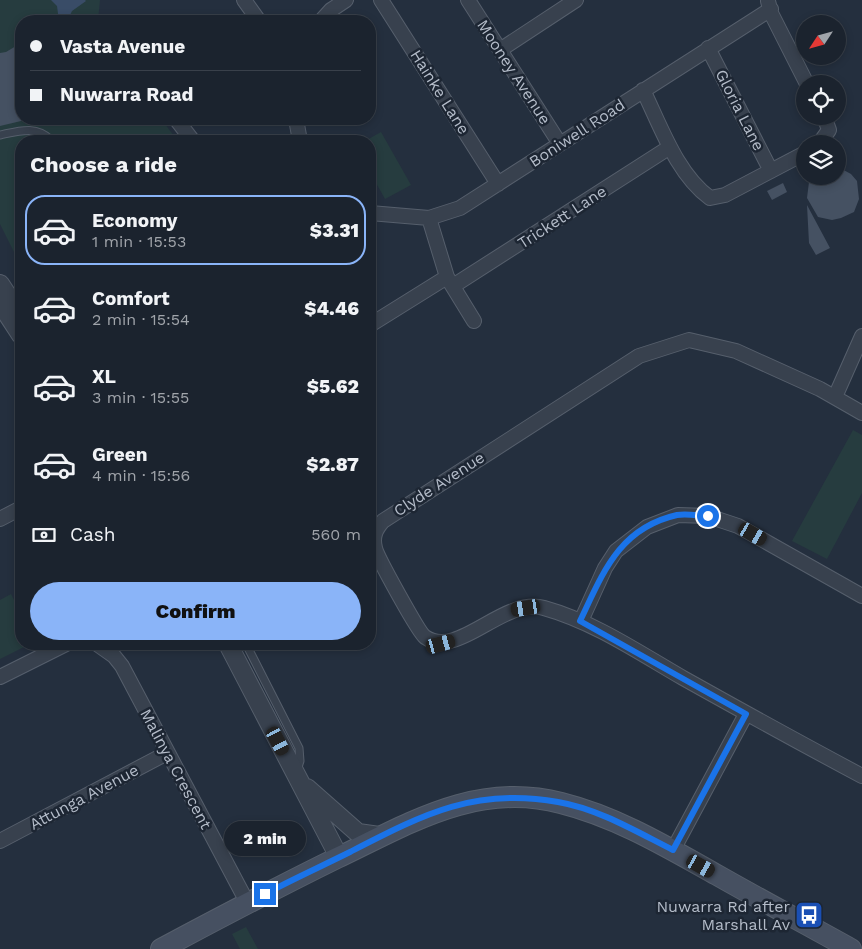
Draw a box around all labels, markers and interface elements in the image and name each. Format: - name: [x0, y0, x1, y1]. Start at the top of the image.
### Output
- north arrow: [796, 15, 846, 65]
- map controls: [796, 15, 846, 185]
- street label: Mooney Avenue: [473, 16, 555, 128]
- text: Vasta Avenue: [60, 35, 185, 58]
- street label: Hainke Lane: [406, 46, 474, 138]
- street label: Gloria Lane: [711, 66, 769, 154]
- button: locate: [796, 75, 846, 125]
- text: Nuwarra Road: [60, 83, 193, 106]
- street label: Boniwell Road: [526, 95, 628, 171]
- button: layers: [796, 135, 846, 185]
- text: Choose a ride: [30, 152, 177, 177]
- street label: Trickett Lane: [514, 181, 610, 253]
- icon: car: [32, 208, 77, 253]
- text: Economy: [92, 209, 177, 232]
- text: $3.31: [310, 219, 359, 242]
- text: 1 min · 15:53: [92, 232, 186, 251]
- icon: car: [32, 286, 77, 331]
- text: Comfort: [92, 287, 170, 310]
- text: $4.46: [304, 297, 359, 320]
- text: 2 min · 15:54: [92, 310, 190, 329]
- icon: car: [32, 364, 77, 409]
- text: XL: [92, 365, 116, 388]
- text: $5.62: [307, 375, 359, 398]
- text: 3 min · 15:55: [92, 388, 189, 407]
- icon: car: [32, 442, 77, 487]
- text: Green: [92, 443, 148, 466]
- street label: Clyde Avenue: [390, 448, 488, 520]
- text: $2.87: [306, 453, 359, 476]
- text: 4 min · 15:56: [92, 466, 190, 485]
- route start: [697, 505, 719, 527]
- car: [736, 520, 769, 548]
- icon: cash: [30, 521, 58, 549]
- text: Cash: [70, 523, 116, 546]
- text: 560 m: [311, 525, 361, 544]
- button: Confirm: [30, 582, 361, 640]
- car: [510, 598, 541, 618]
- car: [424, 633, 457, 655]
- street label: Malinya Crescent: [136, 706, 216, 833]
- car: [264, 724, 291, 758]
- street label: Attunga Avenue: [26, 760, 142, 834]
- callout: 2 min: [224, 822, 306, 856]
- text: 2 min: [243, 829, 287, 848]
- car: [684, 852, 717, 880]
- route end: [254, 883, 276, 905]
- place label: Nuwarra Rd after Marshall Av: [656, 897, 791, 934]
- bus stop icon: Nuwarra Rd after Marshall Av: [794, 900, 824, 930]

